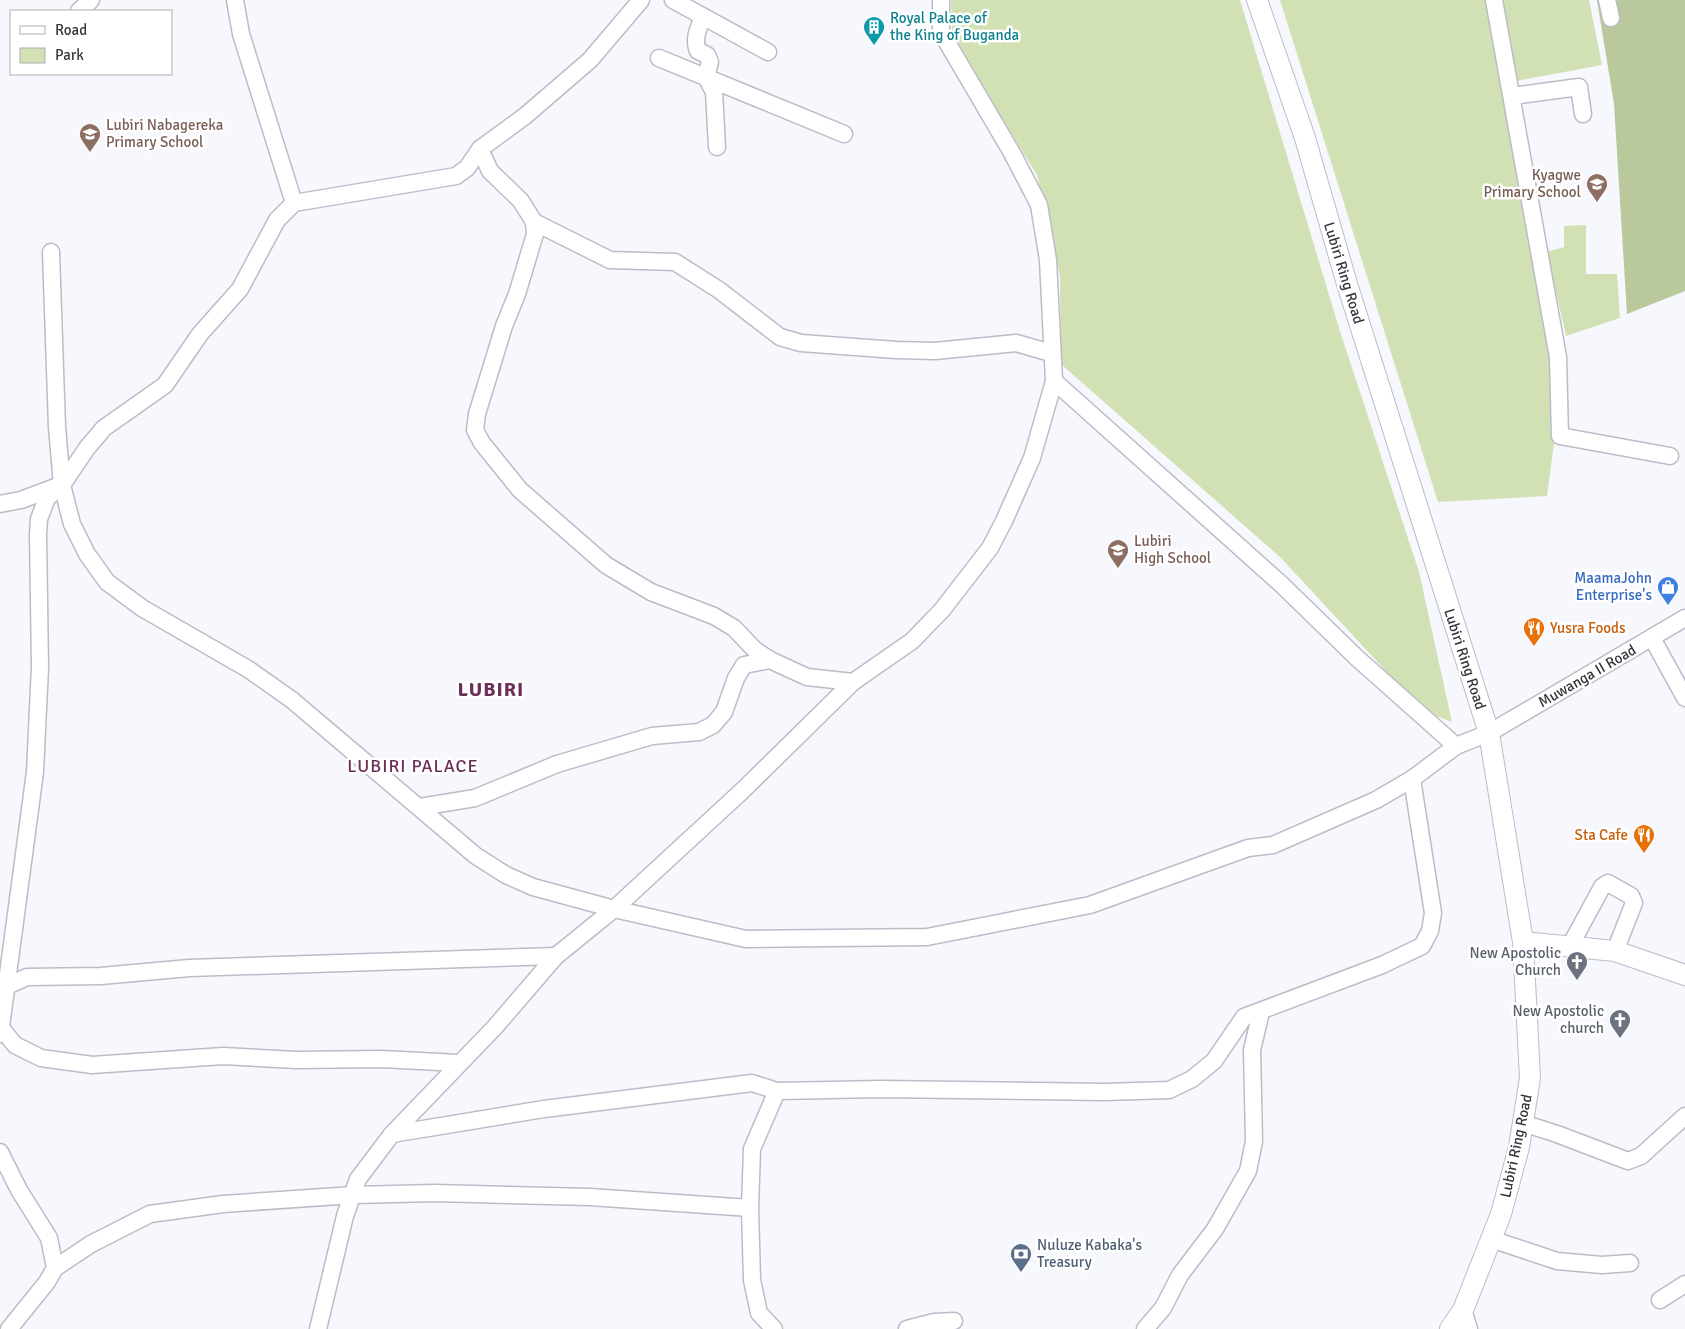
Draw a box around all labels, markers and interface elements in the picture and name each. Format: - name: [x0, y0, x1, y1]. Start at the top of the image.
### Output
- place label: Royal Palace of the King of Buganda: [890, 9, 1019, 44]
- legend: [10, 10, 172, 75]
- building icon: Royal Palace of the King of Buganda: [862, 15, 886, 46]
- text: Road: [55, 21, 87, 39]
- text: Park: [55, 46, 84, 64]
- place label: Lubiri Nabagereka Primary School: [106, 116, 223, 151]
- school or university icon: Lubiri Nabagereka Primary School: [78, 122, 102, 153]
- place label: Kyagwe Primary School: [1484, 166, 1581, 201]
- school or university icon: Kyagwe Primary School: [1585, 172, 1609, 203]
- street label: Lubiri Ring Road: [1320, 220, 1368, 326]
- place label: Lubiri High School: [1134, 532, 1211, 567]
- school or university icon: Lubiri High School: [1106, 538, 1130, 569]
- place label: MaamaJohn Enterprise's: [1574, 569, 1652, 604]
- shop icon: MaamaJohn Enterprise's: [1656, 575, 1680, 606]
- street label: Lubiri Ring Road: [1440, 606, 1490, 712]
- restaurant icon: Yusra Foods: [1522, 616, 1546, 647]
- place label: Yusra Foods: [1550, 619, 1626, 637]
- street label: Muwanga II Road: [1535, 641, 1639, 711]
- district label: LUBIRI: [458, 677, 524, 702]
- district label: LUBIRI PALACE: [347, 755, 479, 777]
- restaurant icon: Sta Cafe: [1632, 823, 1656, 854]
- place label: Sta Cafe: [1575, 826, 1628, 844]
- place label: New Apostolic Church: [1469, 944, 1561, 979]
- church icon: New Apostolic Church: [1565, 950, 1589, 981]
- place label: New Apostolic church: [1512, 1002, 1604, 1037]
- church icon: New Apostolic church: [1608, 1008, 1632, 1039]
- street label: Lubiri Ring Road: [1496, 1093, 1536, 1199]
- place label: Nuluze Kabaka's Treasury: [1037, 1236, 1142, 1271]
- bank icon: Nuluze Kabaka's Treasury: [1009, 1242, 1033, 1273]

